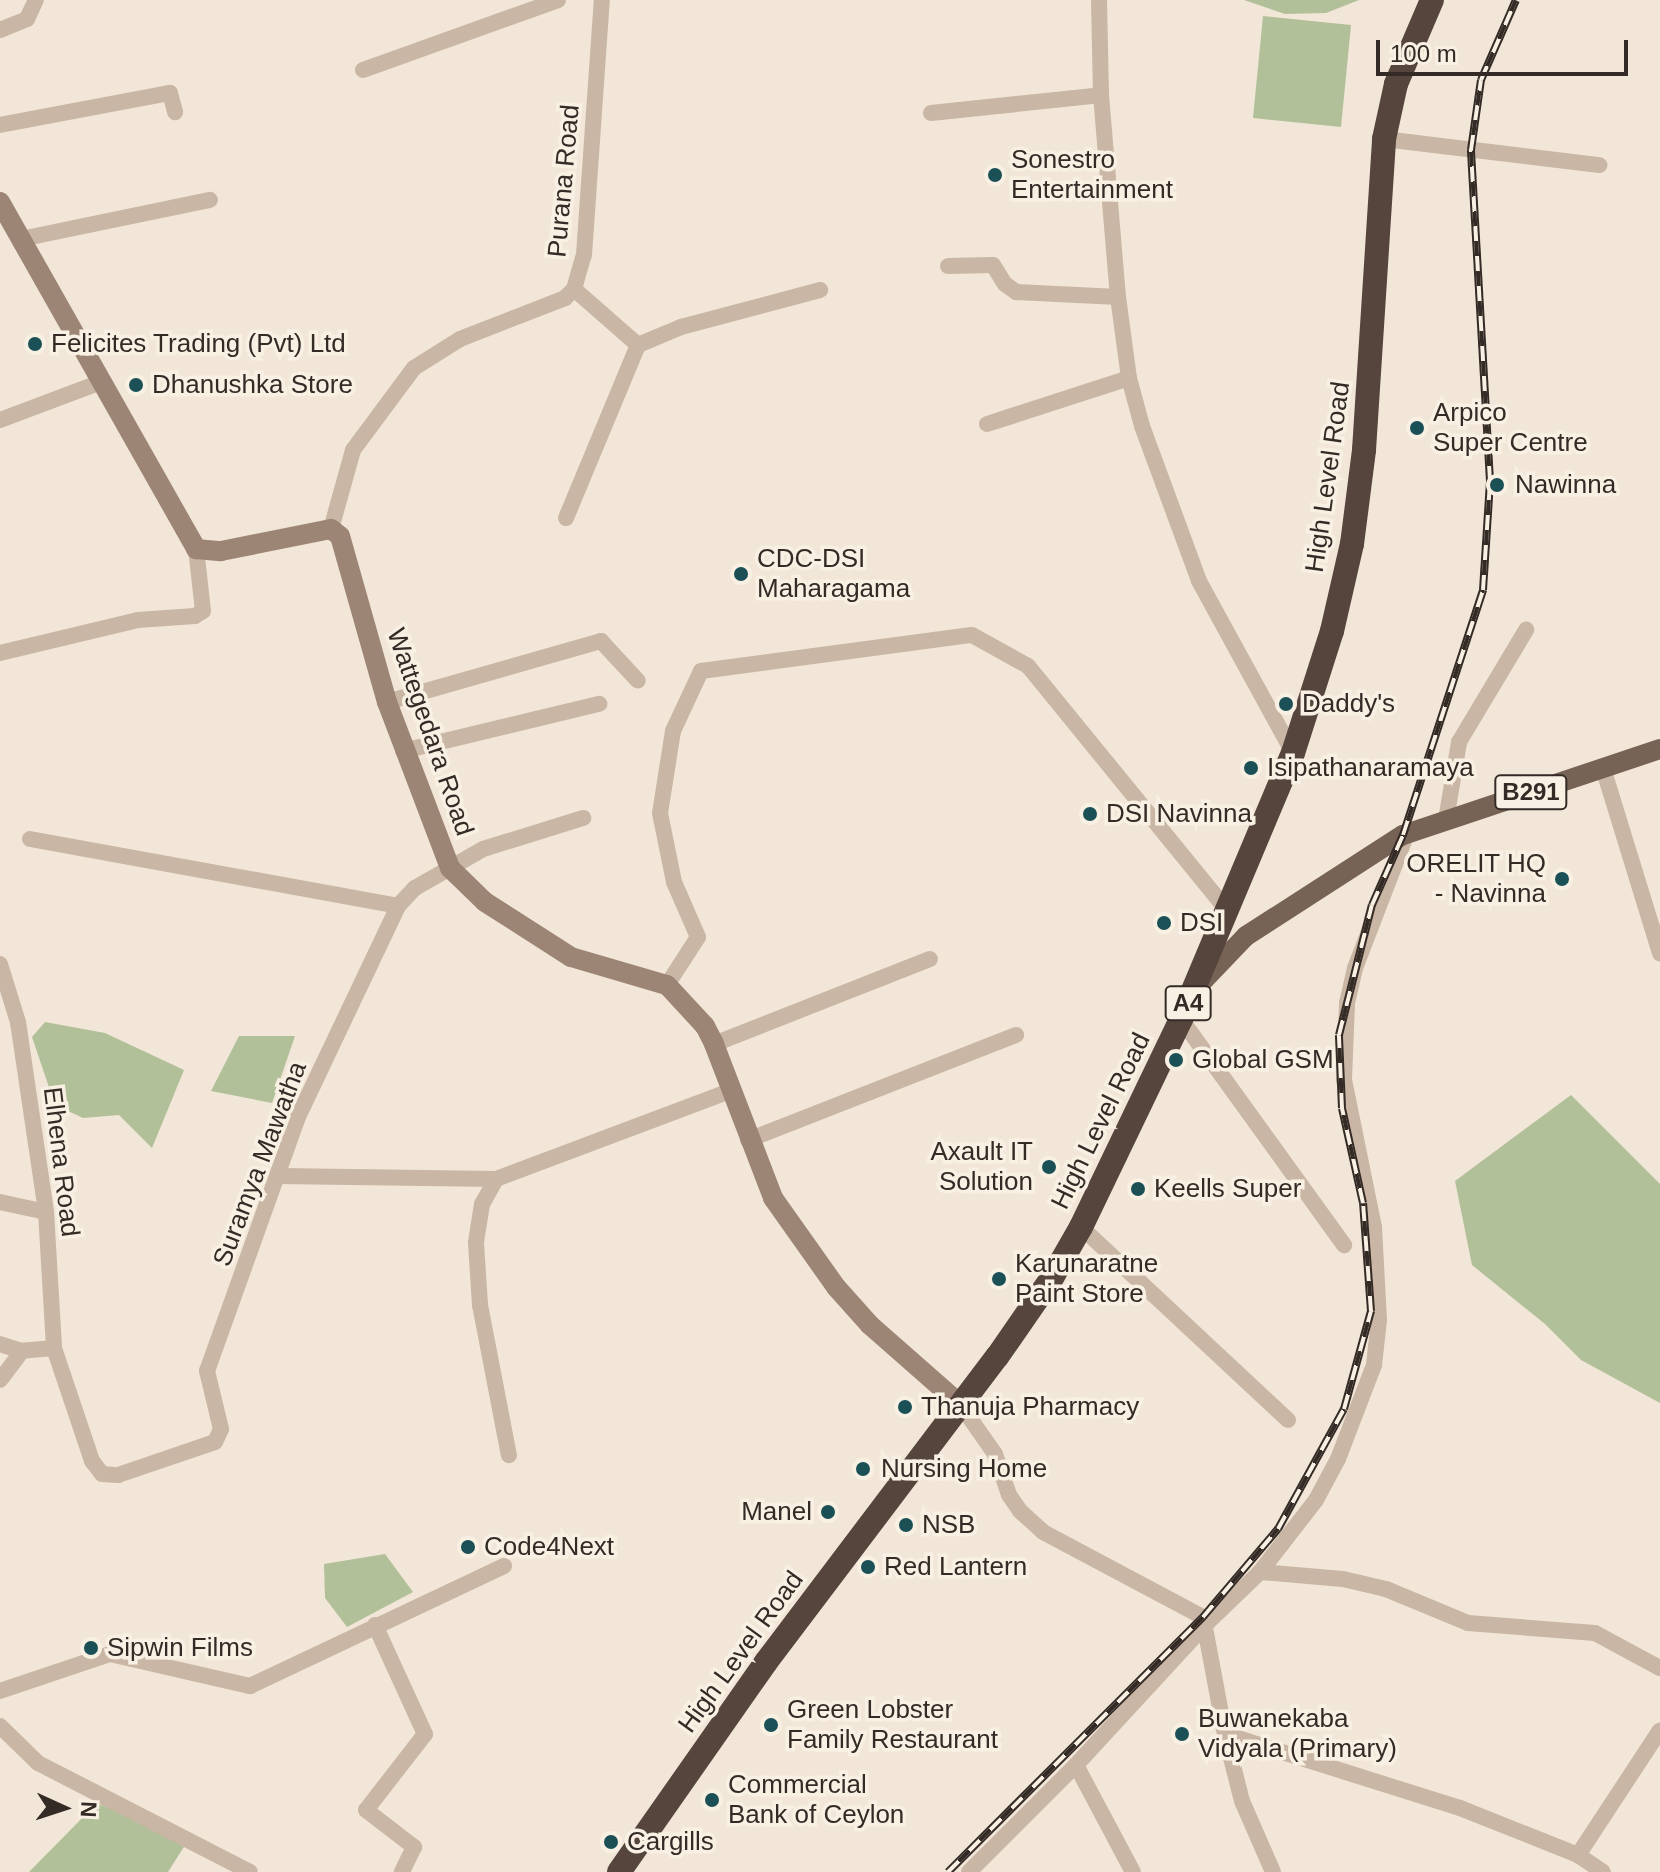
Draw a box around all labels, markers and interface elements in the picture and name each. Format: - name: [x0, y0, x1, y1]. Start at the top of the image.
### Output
- scale bar: [1380, 24, 1632, 74]
- text: 100 m: [1390, 40, 1457, 67]
- street label: Purana Road: [542, 103, 586, 259]
- place label: Sonestro Entertainment: [1011, 144, 1173, 206]
- marker: Sonestro Entertainment: [986, 166, 1004, 184]
- place label: Felicites Trading (Pvt) Ltd: [51, 328, 346, 360]
- marker: Felicites Trading (Pvt) Ltd: [26, 335, 44, 353]
- place label: Dhanushka Store: [152, 369, 353, 401]
- marker: Dhanushka Store: [127, 376, 145, 394]
- street label: High Level Road: [1299, 380, 1357, 574]
- place label: Arpico Super Centre: [1433, 397, 1588, 458]
- marker: Arpico Super Centre: [1408, 419, 1426, 437]
- place label: Nawinna: [1515, 469, 1616, 501]
- marker: Nawinna: [1486, 474, 1508, 496]
- place label: CDC-DSI Maharagama: [757, 543, 910, 604]
- marker: CDC-DSI Maharagama: [732, 565, 750, 583]
- street label: Wattegedara Road: [380, 624, 480, 840]
- place label: Daddy's: [1302, 688, 1395, 720]
- marker: Daddy's: [1277, 695, 1295, 713]
- place label: Isipathanaramaya: [1267, 752, 1474, 784]
- marker: Isipathanaramaya: [1242, 759, 1260, 777]
- road number: B291: [1493, 772, 1569, 812]
- place label: DSI Navinna: [1106, 798, 1252, 830]
- marker: DSI Navinna: [1081, 805, 1099, 823]
- place label: ORELIT HQ - Navinna: [1406, 848, 1546, 910]
- marker: ORELIT HQ - Navinna: [1553, 870, 1571, 888]
- place label: DSI: [1180, 907, 1223, 939]
- marker: DSI: [1155, 914, 1173, 932]
- road number: A4: [1164, 983, 1212, 1023]
- street label: High Level Road: [1045, 1028, 1157, 1214]
- place label: Global GSM: [1192, 1044, 1334, 1076]
- marker: Global GSM: [1167, 1051, 1185, 1069]
- street label: Suramya Mawatha: [207, 1057, 313, 1271]
- street label: Elhena Road: [36, 1085, 86, 1239]
- place label: Axault IT Solution: [930, 1136, 1033, 1198]
- marker: Axault IT Solution: [1040, 1158, 1058, 1176]
- place label: Keells Super: [1154, 1173, 1301, 1205]
- marker: Keells Super: [1129, 1180, 1147, 1198]
- place label: Karunaratne Paint Store: [1015, 1248, 1158, 1310]
- marker: Karunaratne Paint Store: [990, 1270, 1008, 1288]
- place label: Thanuja Pharmacy: [921, 1391, 1139, 1423]
- marker: Thanuja Pharmacy: [896, 1398, 914, 1416]
- place label: Nursing Home: [881, 1453, 1047, 1485]
- marker: Nursing Home: [852, 1458, 874, 1480]
- place label: Manel: [741, 1496, 812, 1528]
- marker: Manel: [819, 1503, 837, 1521]
- place label: NSB: [922, 1509, 975, 1541]
- marker: NSB: [897, 1516, 915, 1534]
- place label: Code4Next: [484, 1531, 614, 1563]
- marker: Code4Next: [459, 1538, 477, 1556]
- place label: Red Lantern: [884, 1551, 1027, 1583]
- marker: Red Lantern: [859, 1558, 877, 1576]
- street label: High Level Road: [672, 1565, 810, 1739]
- place label: Sipwin Films: [107, 1632, 253, 1664]
- marker: Sipwin Films: [82, 1639, 100, 1657]
- place label: Green Lobster Family Restaurant: [787, 1694, 998, 1756]
- place label: Buwanekaba Vidyala (Primary): [1198, 1703, 1397, 1764]
- marker: Green Lobster Family Restaurant: [762, 1716, 780, 1734]
- marker: Buwanekaba Vidyala (Primary): [1173, 1725, 1191, 1743]
- north arrow: [24, 1768, 104, 1848]
- place label: Commercial Bank of Ceylon: [728, 1769, 904, 1830]
- marker: Commercial Bank of Ceylon: [703, 1791, 721, 1809]
- text: N: [76, 1801, 101, 1818]
- place label: Cargills: [627, 1826, 714, 1858]
- marker: Cargills: [602, 1833, 620, 1851]

